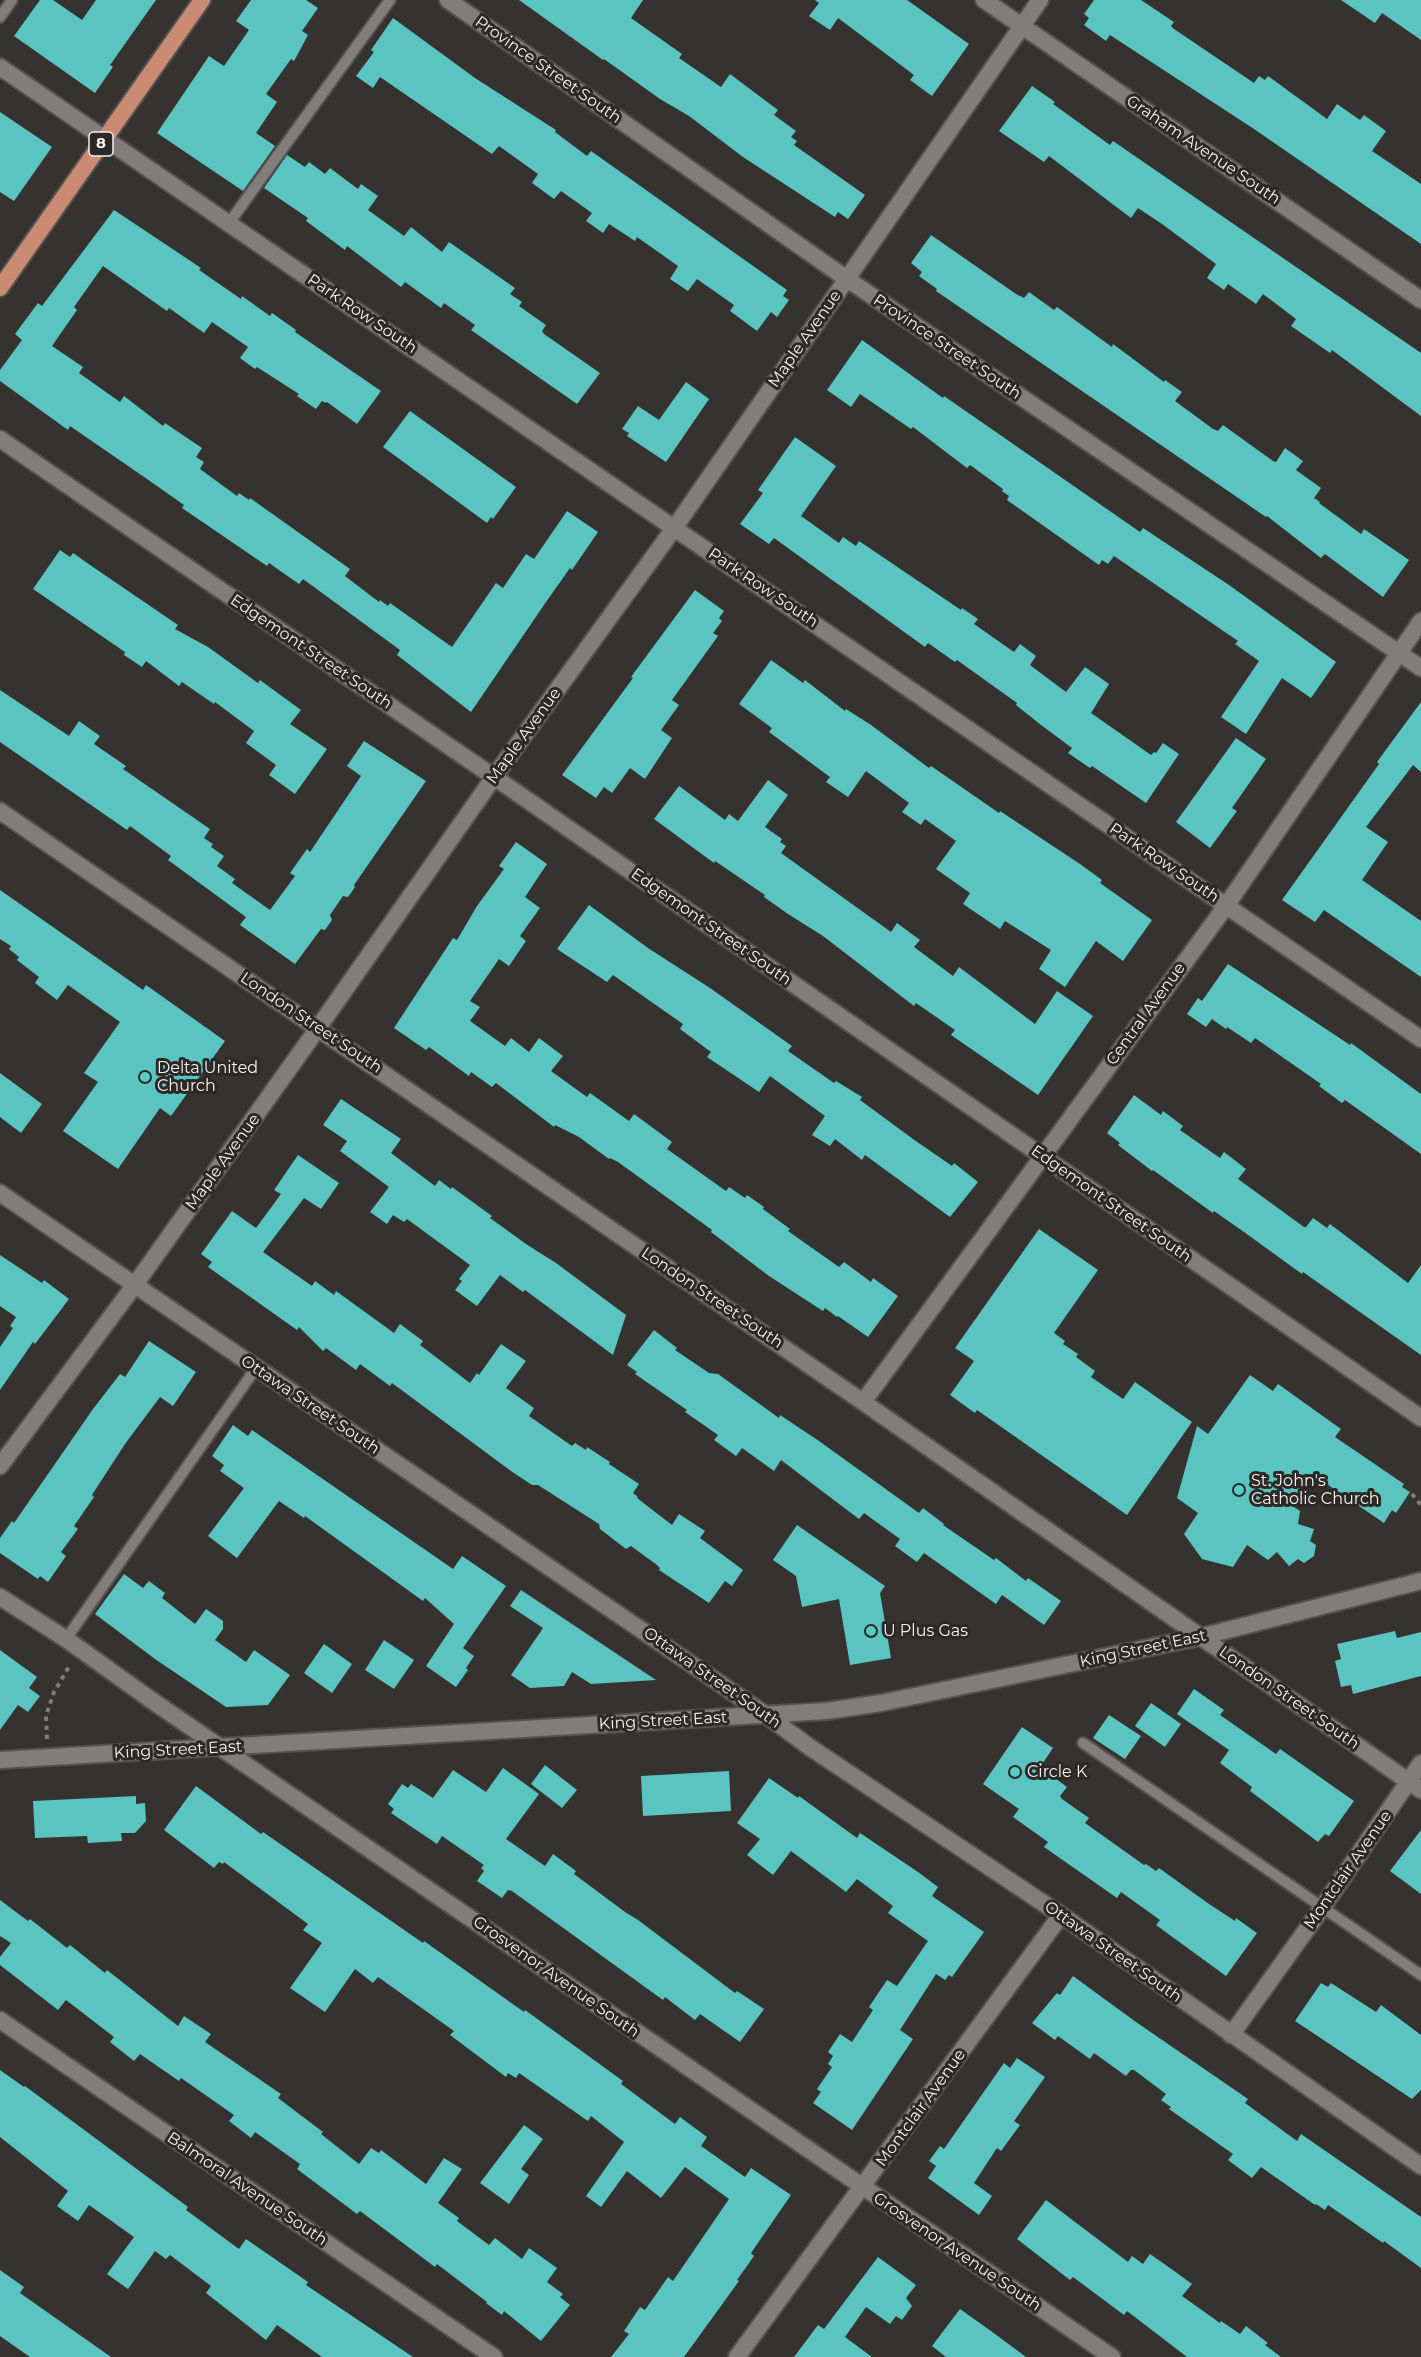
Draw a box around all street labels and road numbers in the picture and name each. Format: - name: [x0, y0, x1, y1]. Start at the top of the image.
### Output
- street label: Province Street South: [471, 12, 625, 128]
- street label: Graham Avenue South: [1122, 91, 1284, 209]
- road number: 8: [89, 132, 113, 156]
- street label: Park Row South: [303, 270, 421, 358]
- street label: Maple Avenue: [764, 287, 846, 391]
- street label: Province Street South: [869, 290, 1025, 404]
- street label: Park Row South: [704, 544, 822, 632]
- street label: Edgemont Street South: [226, 591, 396, 713]
- street label: Maple Avenue: [483, 684, 565, 788]
- street label: Park Row South: [1105, 819, 1223, 907]
- street label: Edgemont Street South: [627, 864, 795, 990]
- street label: Central Avenue: [1102, 959, 1190, 1069]
- street label: London Street South: [237, 968, 385, 1078]
- street label: Maple Avenue: [182, 1110, 264, 1214]
- street label: Edgemont Street South: [1027, 1141, 1195, 1267]
- street label: London Street South: [638, 1243, 786, 1353]
- street label: Ottawa Street South: [237, 1351, 383, 1459]
- street label: Ottawa Street South: [640, 1623, 784, 1733]
- street label: King Street East: [1078, 1626, 1208, 1672]
- street label: London Street South: [1215, 1642, 1363, 1754]
- street label: King Street East: [598, 1708, 728, 1734]
- street label: King Street East: [113, 1737, 243, 1763]
- street label: Montclair Avenue: [1300, 1807, 1396, 1933]
- street label: Ottawa Street South: [1041, 1897, 1185, 2007]
- street label: Grosvenor Avenue South: [469, 1912, 643, 2042]
- street label: Montclair Avenue: [872, 2046, 970, 2170]
- street label: Balmoral Avenue South: [163, 2128, 331, 2250]
- street label: Grosvenor Avenue South: [869, 2189, 1045, 2315]

